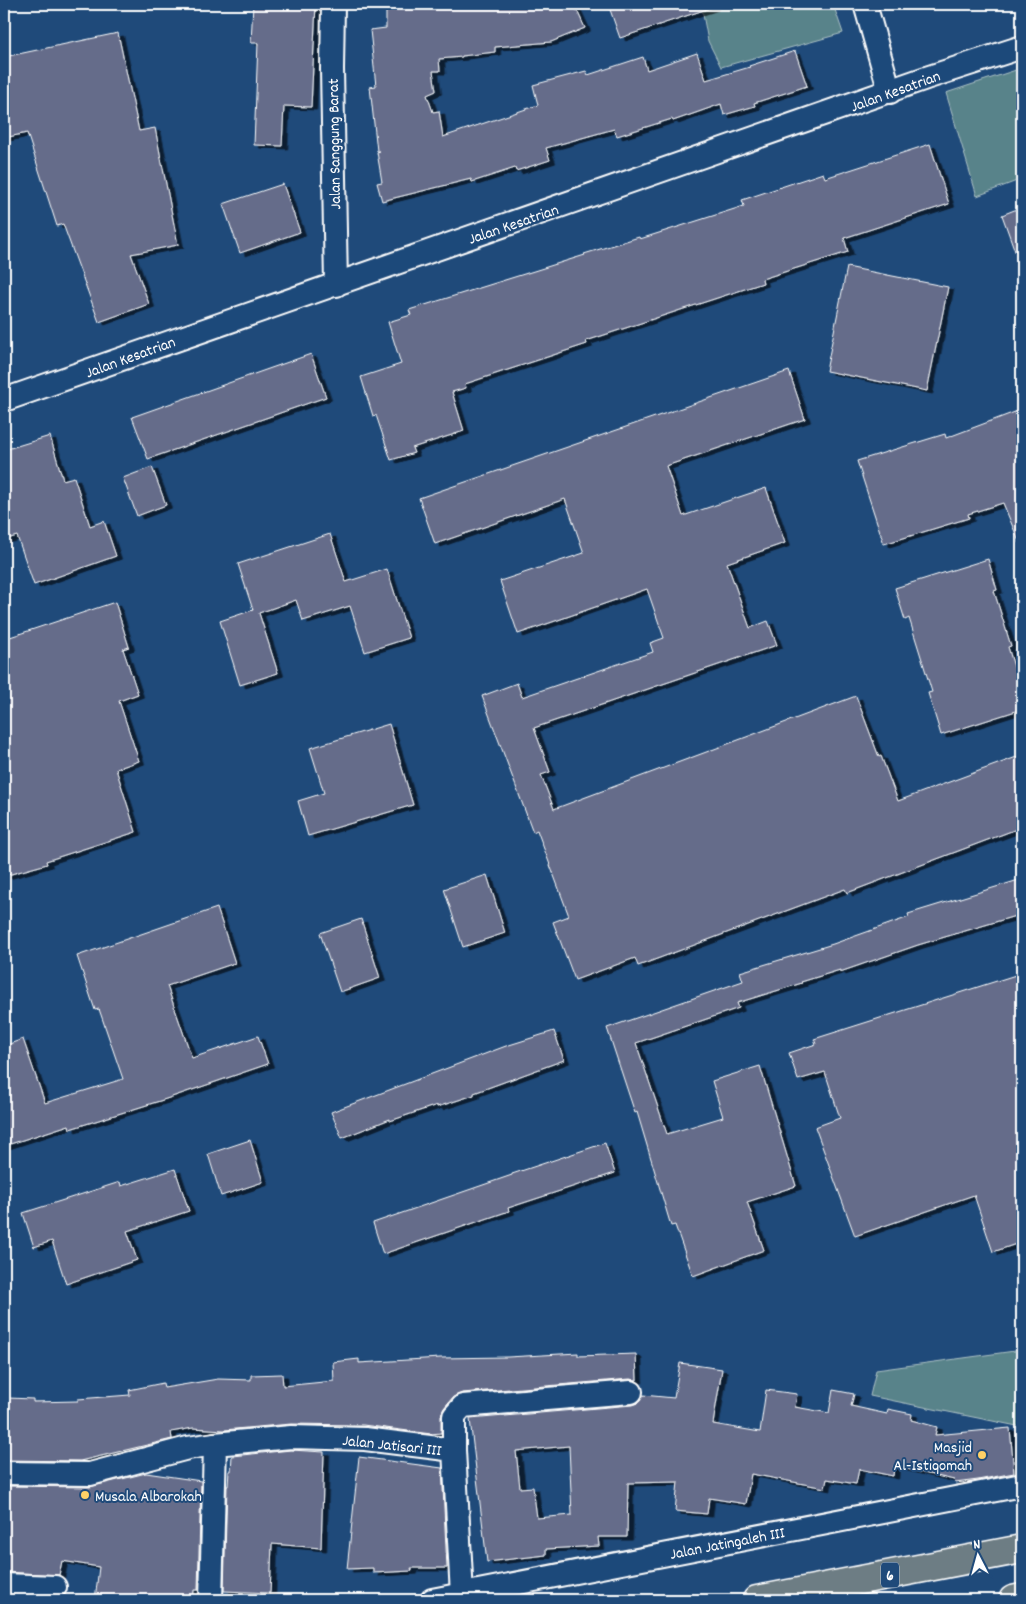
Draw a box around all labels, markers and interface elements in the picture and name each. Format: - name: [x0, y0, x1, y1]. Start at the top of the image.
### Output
- street label: Jalan Kesatrian: [848, 65, 944, 119]
- street label: Jalan Sanggung Barat: [323, 78, 348, 210]
- street label: Jalan Kesatrian: [466, 199, 562, 252]
- street label: Jalan Kesatrian: [83, 331, 179, 385]
- street label: Jalan Jatisari III: [341, 1430, 442, 1463]
- place label: Masjid Al-Istiqomah: [893, 1437, 972, 1478]
- marker: Masjid Al-Istiqomah: [976, 1449, 988, 1461]
- place label: Musala Albarokah: [95, 1486, 202, 1509]
- marker: Musala Albarokah: [79, 1489, 91, 1501]
- street label: Jalan Jatingaleh III: [668, 1522, 787, 1567]
- north arrow: [954, 1532, 1004, 1582]
- text: N: [972, 1535, 981, 1555]
- road number: 6: [881, 1562, 899, 1588]

